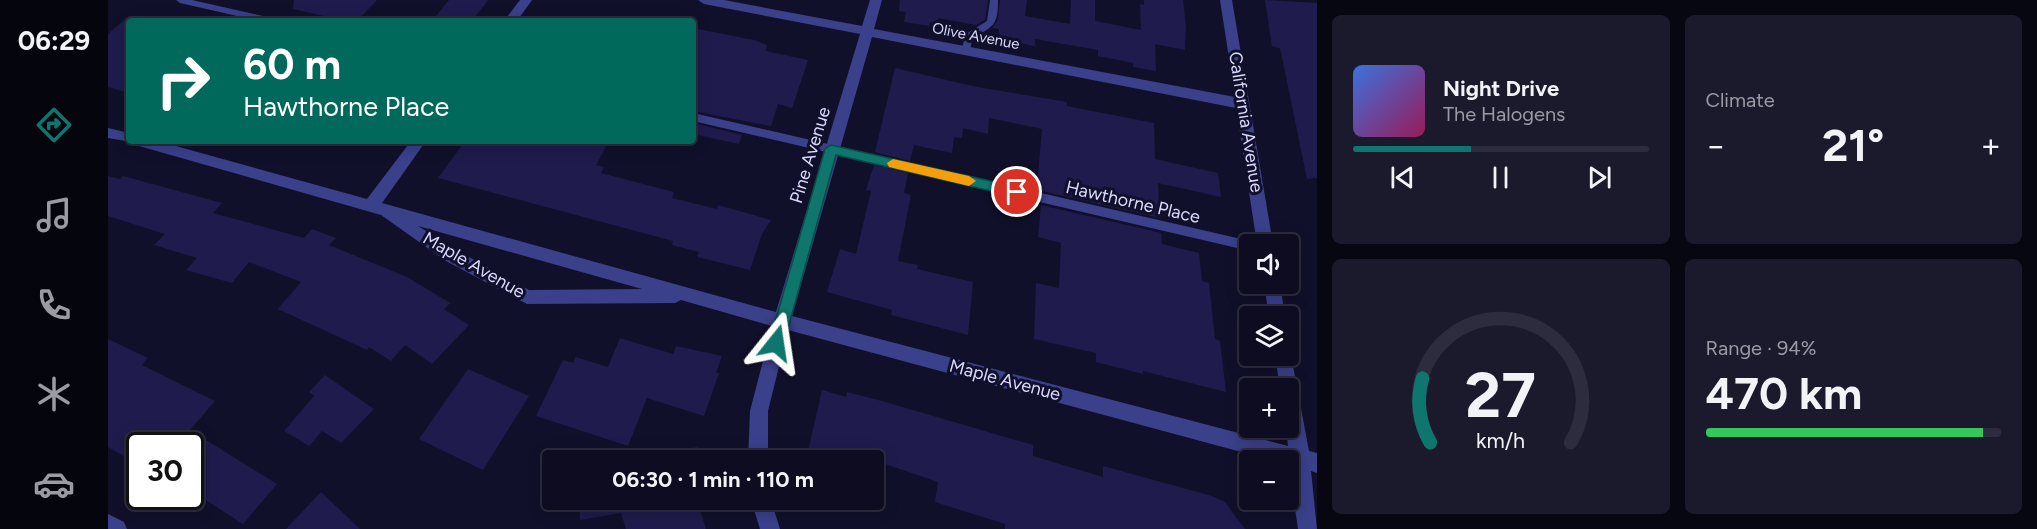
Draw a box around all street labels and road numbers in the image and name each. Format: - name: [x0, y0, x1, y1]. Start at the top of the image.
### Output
- street label: Olive Avenue: [931, 19, 1021, 53]
- street label: California Avenue: [1224, 50, 1268, 194]
- street label: Pine Avenue: [785, 104, 835, 206]
- street label: Hawthorne Place: [1064, 176, 1203, 228]
- street label: Maple Avenue: [419, 227, 529, 303]
- street label: Maple Avenue: [947, 355, 1063, 405]

